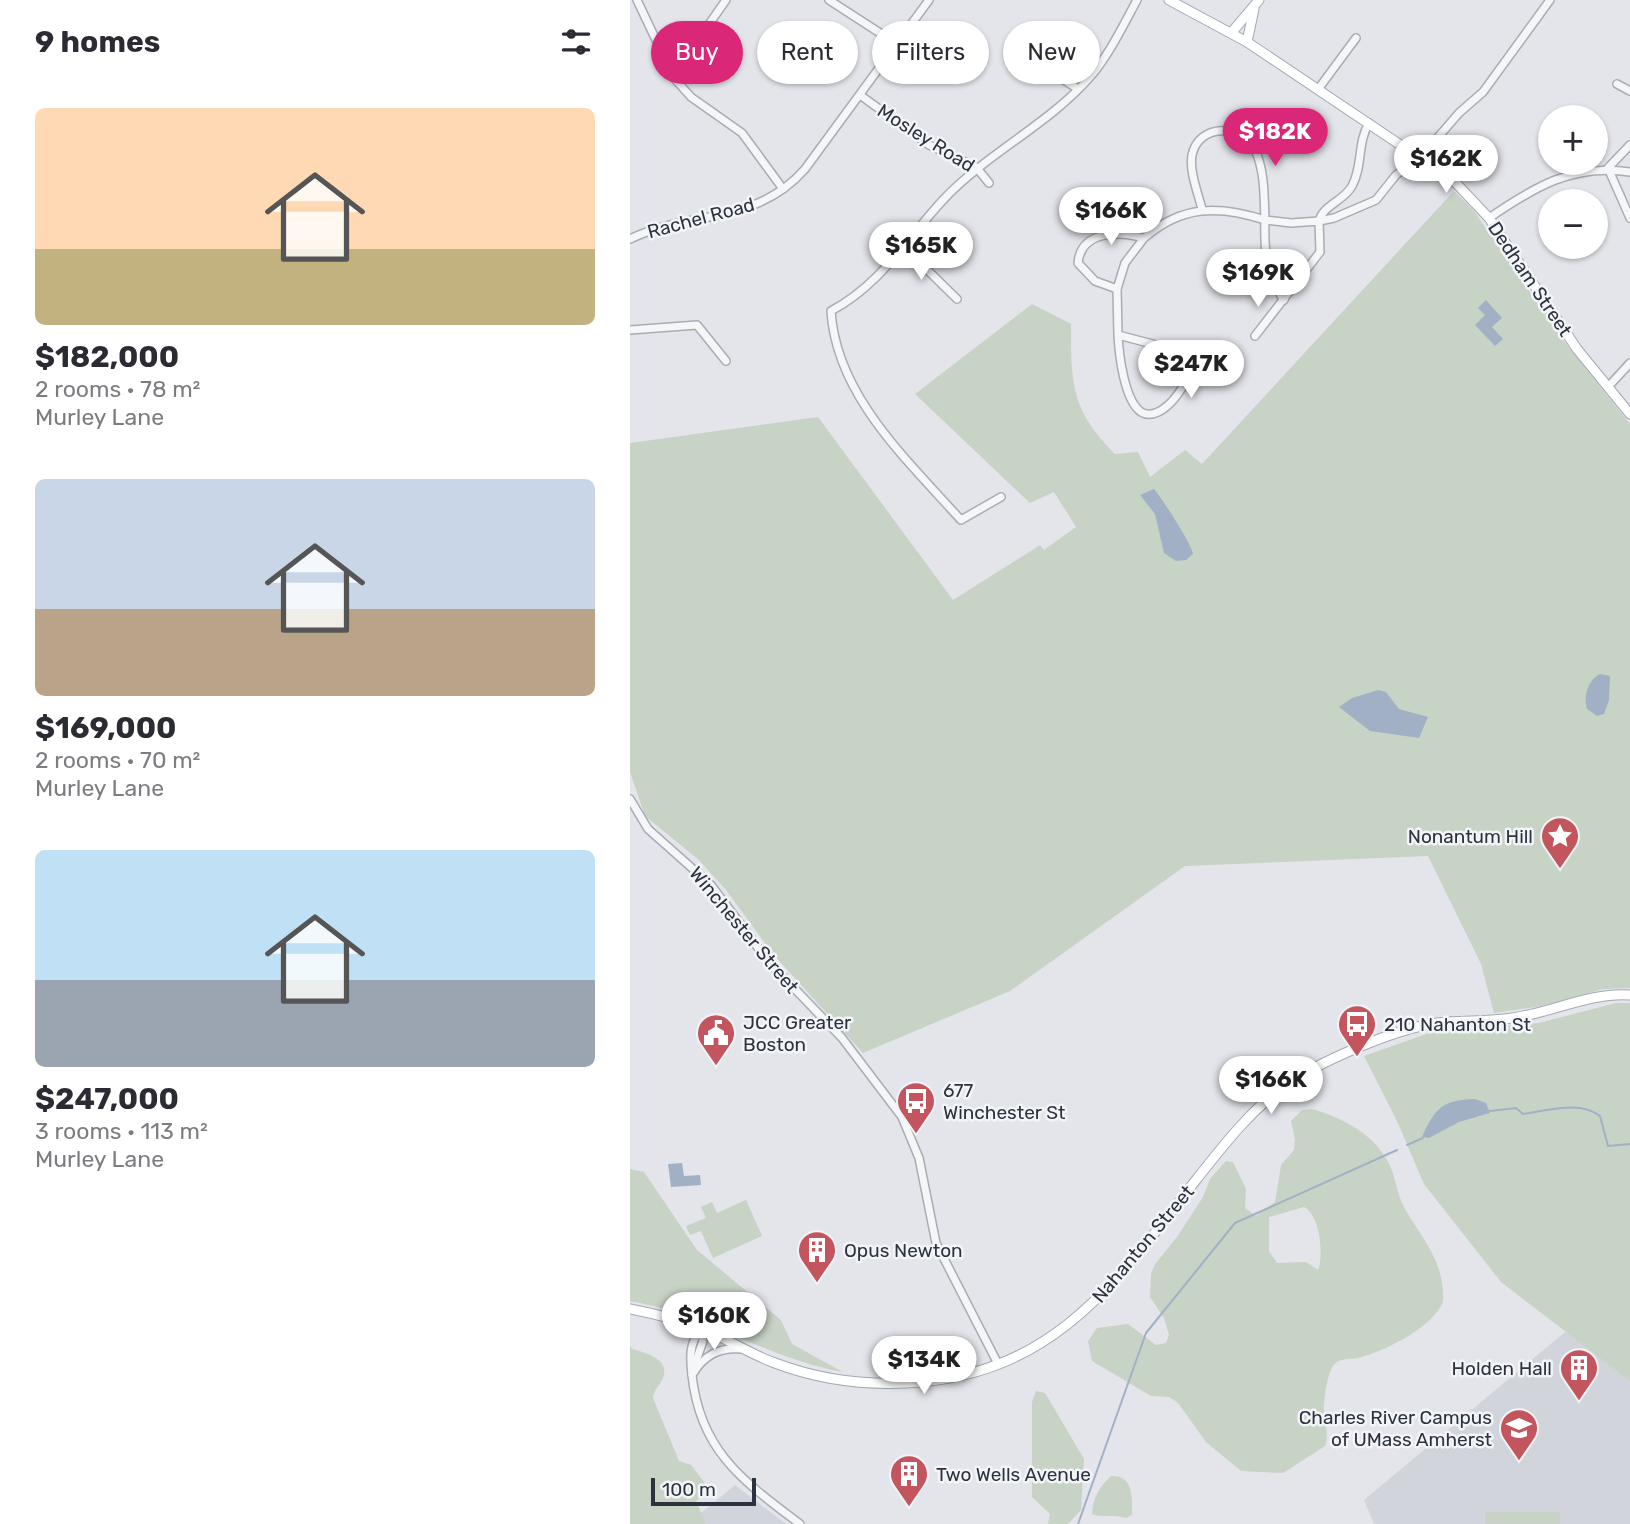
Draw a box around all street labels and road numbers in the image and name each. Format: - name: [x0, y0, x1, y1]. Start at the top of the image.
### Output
- street label: Mosley Road: [873, 99, 979, 177]
- street label: Rachel Road: [645, 193, 757, 243]
- street label: Dedham Street: [1483, 217, 1577, 341]
- street label: Winchester Street: [684, 862, 804, 998]
- street label: Nahanton Street: [1087, 1180, 1199, 1308]

